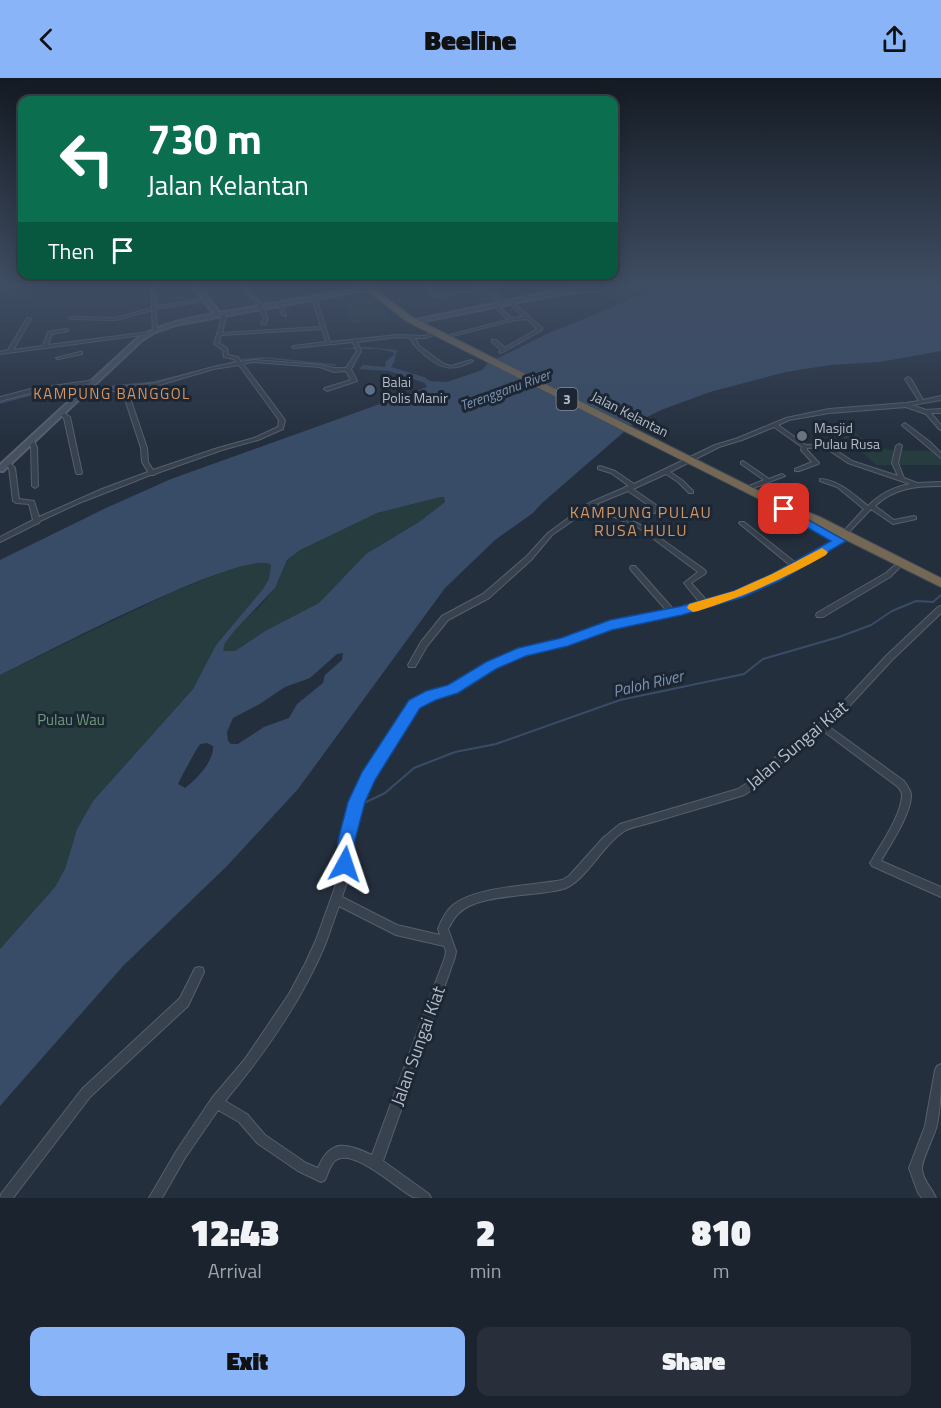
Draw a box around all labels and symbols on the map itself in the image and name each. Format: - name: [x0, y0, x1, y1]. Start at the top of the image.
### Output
- water label: Terengganu River: [457, 363, 554, 416]
- place label: Balai Polis Manir: [382, 371, 448, 408]
- district label: KAMPUNG BANGGOL: [33, 382, 191, 405]
- marker: Balai Polis Manir: [363, 383, 377, 397]
- street label: Jalan Kelantan: [588, 385, 672, 442]
- road number: 3: [556, 388, 578, 410]
- place label: Masjid Pulau Rusa: [814, 417, 880, 454]
- marker: Masjid Pulau Rusa: [795, 429, 809, 443]
- pin: [758, 483, 809, 534]
- district label: KAMPUNG PULAU RUSA HULU: [570, 500, 712, 542]
- water label: Paloh River: [610, 663, 687, 703]
- street label: Jalan Sungai Kiat: [740, 693, 854, 795]
- park label: Pulau Wau: [37, 708, 105, 731]
- position arrow: [313, 832, 377, 896]
- street label: Jalan Sungai Kiat: [383, 982, 452, 1110]

